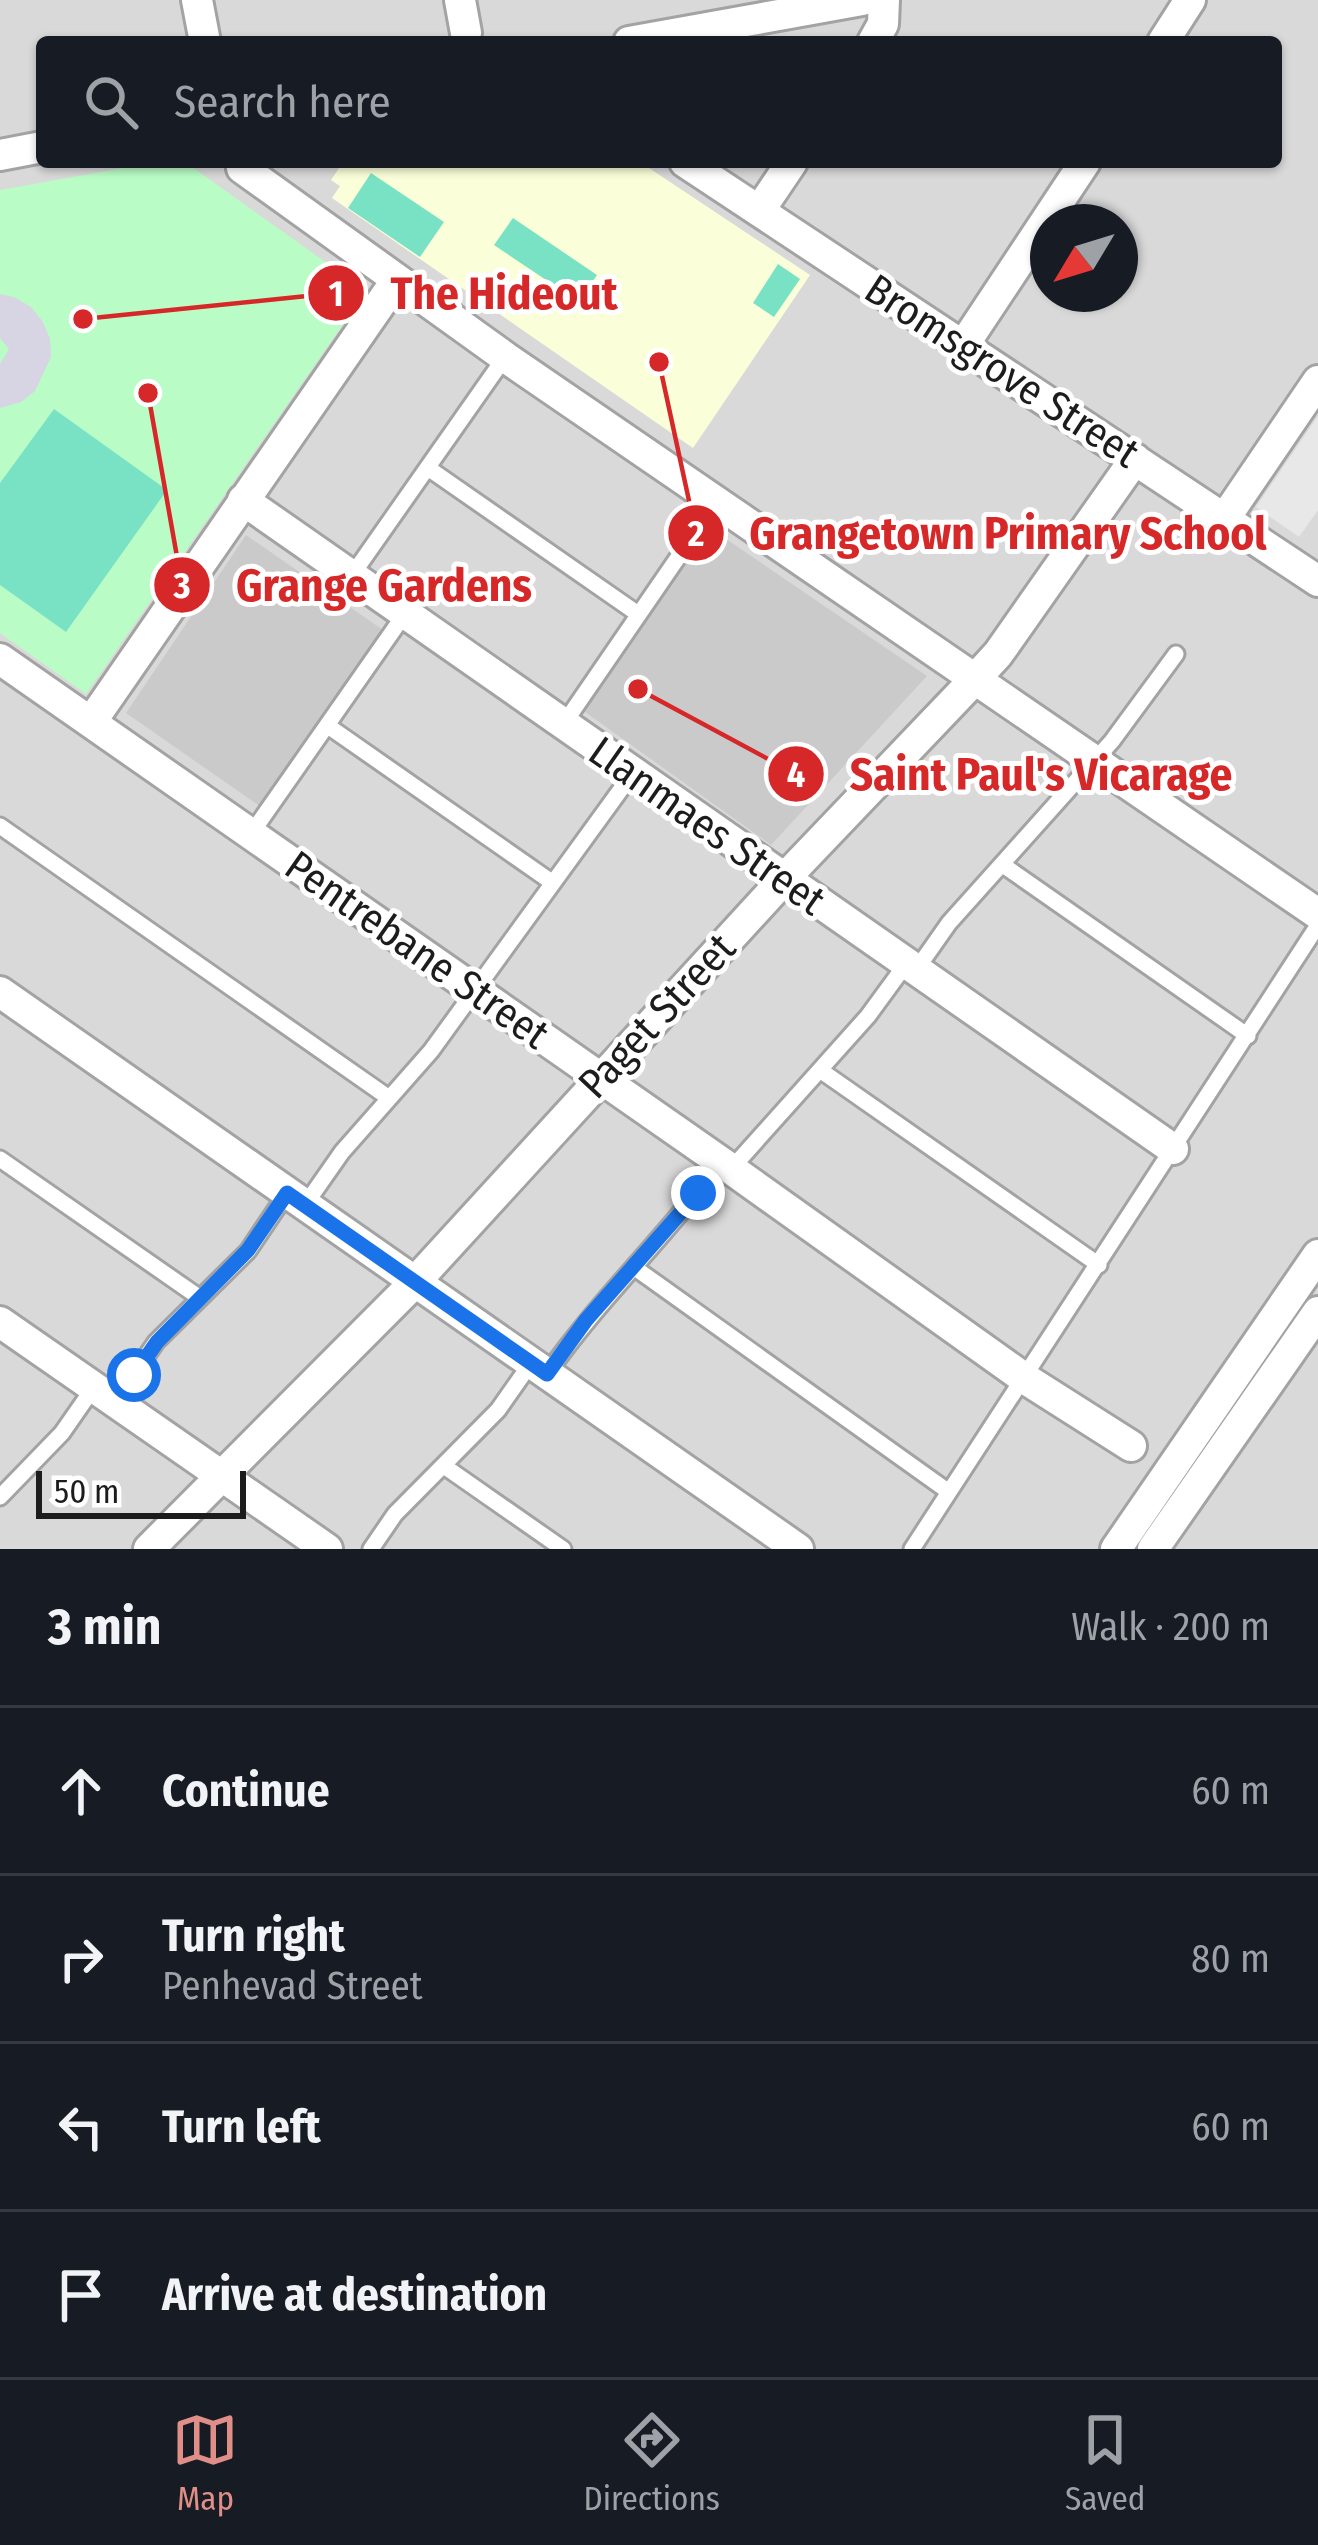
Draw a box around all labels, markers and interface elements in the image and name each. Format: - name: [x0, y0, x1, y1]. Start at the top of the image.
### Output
- search box: [36, 36, 1282, 168]
- icon: search: [78, 69, 144, 135]
- text: Search here: [174, 75, 391, 129]
- north arrow: [1030, 204, 1138, 312]
- callout: The Hideout: [306, 252, 641, 333]
- street label: Bromsgrove Street: [856, 264, 1148, 478]
- text: The Hideout: [390, 267, 619, 321]
- text: 1: [328, 272, 344, 316]
- callout: Grangetown Primary School: [666, 493, 1291, 574]
- text: Grangetown Primary School: [749, 507, 1267, 561]
- text: 2: [687, 512, 704, 556]
- callout: Grange Gardens: [152, 545, 556, 626]
- text: Grange Gardens: [236, 559, 532, 613]
- text: 3: [172, 564, 191, 608]
- street label: Llanmaes Street: [579, 726, 835, 926]
- callout: Saint Paul's Vicarage: [766, 734, 1257, 815]
- text: Saint Paul's Vicarage: [850, 748, 1232, 802]
- text: 4: [787, 753, 805, 797]
- street label: Pentrebane Street: [276, 841, 559, 1060]
- street label: Paget Street: [568, 923, 746, 1109]
- route end: [671, 1166, 725, 1220]
- route start: [107, 1348, 161, 1402]
- scale bar: [36, 1465, 246, 1518]
- text: 50 m: [54, 1472, 119, 1512]
- text: 3 min: [48, 1596, 162, 1658]
- text: Walk · 200 m: [1071, 1604, 1270, 1650]
- icon: ahead: [48, 1758, 114, 1824]
- text: Continue: [162, 1764, 330, 1818]
- text: 60 m: [1191, 1768, 1270, 1814]
- text: Turn right: [162, 1909, 345, 1963]
- icon: right: [48, 1926, 114, 1992]
- text: 80 m: [1191, 1936, 1270, 1982]
- text: Penhevad Street: [162, 1963, 423, 2009]
- icon: left: [48, 2094, 114, 2160]
- text: Turn left: [162, 2100, 321, 2154]
- text: 60 m: [1191, 2104, 1270, 2150]
- icon: arrive: [48, 2262, 114, 2328]
- text: Arrive at destination: [162, 2268, 547, 2322]
- tab: Map: [172, 2407, 238, 2519]
- tab: Directions: [583, 2407, 720, 2519]
- tab: Saved: [1065, 2407, 1145, 2519]

